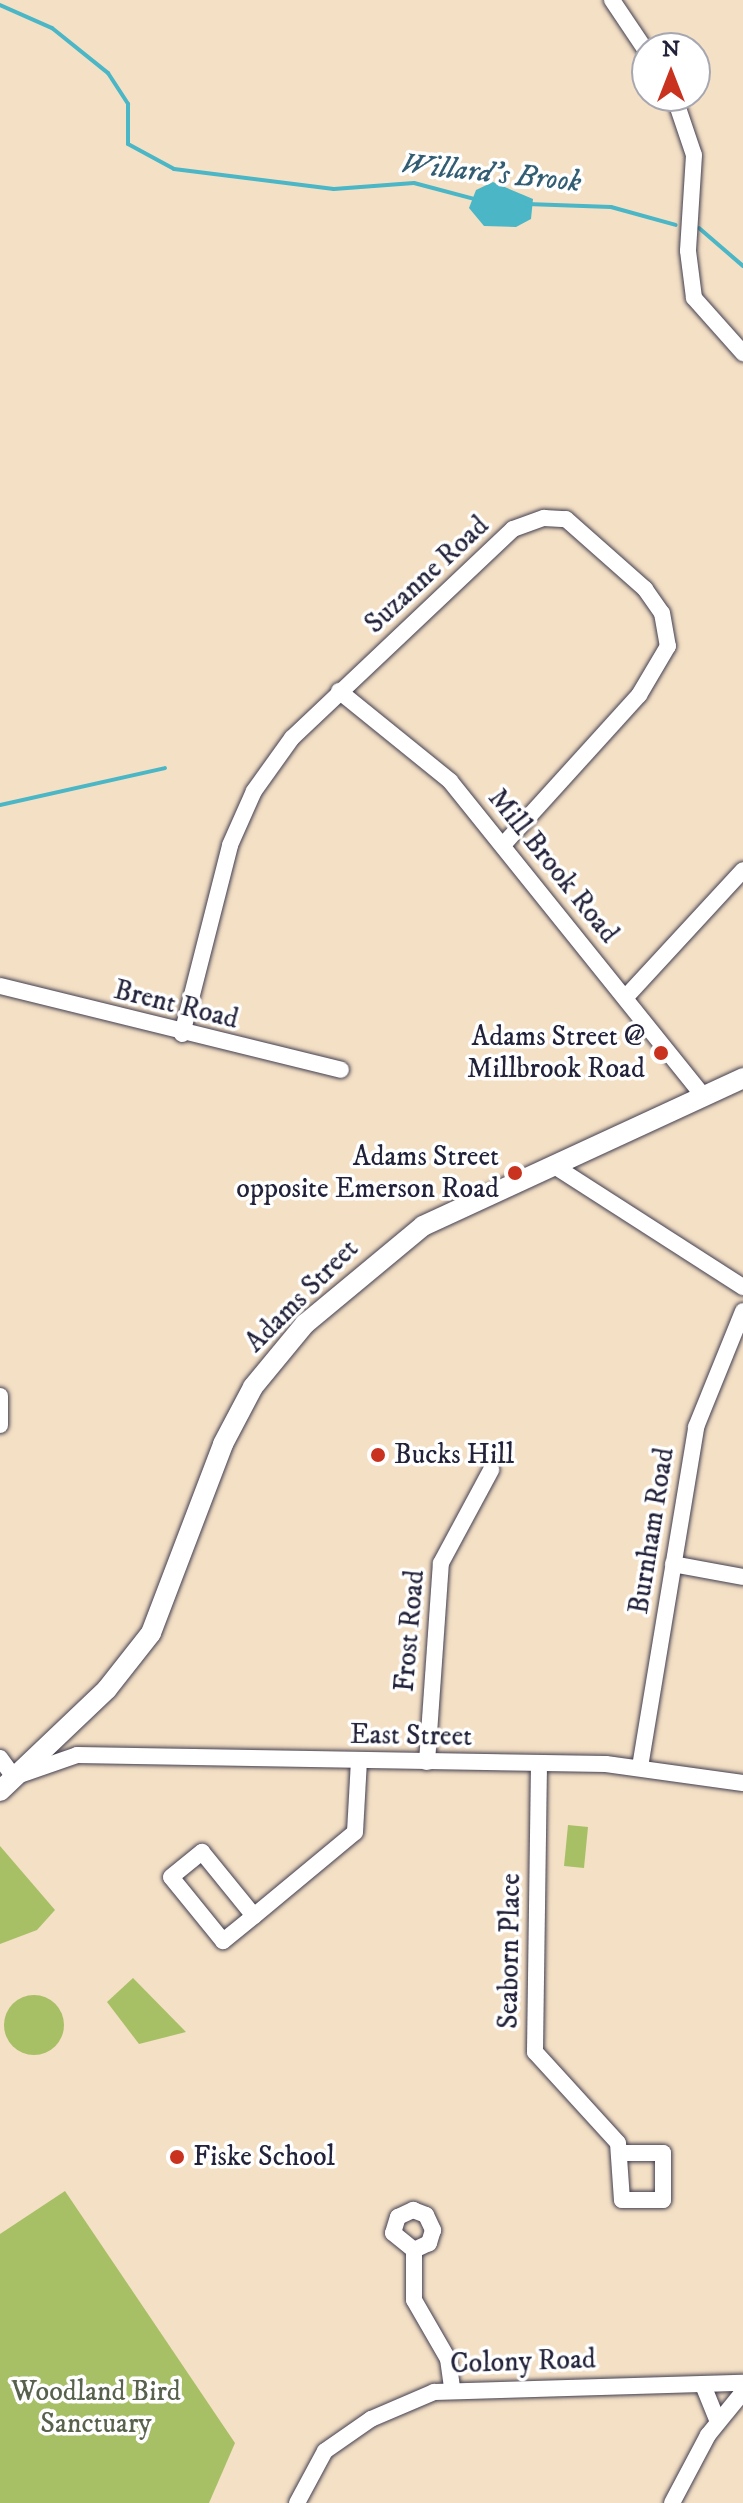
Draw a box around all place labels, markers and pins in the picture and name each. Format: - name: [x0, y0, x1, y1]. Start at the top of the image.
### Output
- place label: Adams Street @ Millbrook Road: [467, 1020, 645, 1086]
- marker: Adams Street @ Millbrook Road: [652, 1044, 670, 1062]
- place label: Adams Street opposite Emerson Road: [236, 1140, 499, 1206]
- marker: Adams Street opposite Emerson Road: [506, 1164, 524, 1182]
- place label: Bucks Hill: [394, 1438, 514, 1472]
- marker: Bucks Hill: [369, 1446, 387, 1464]
- place label: Fiske School: [193, 2140, 335, 2174]
- marker: Fiske School: [168, 2148, 186, 2166]

